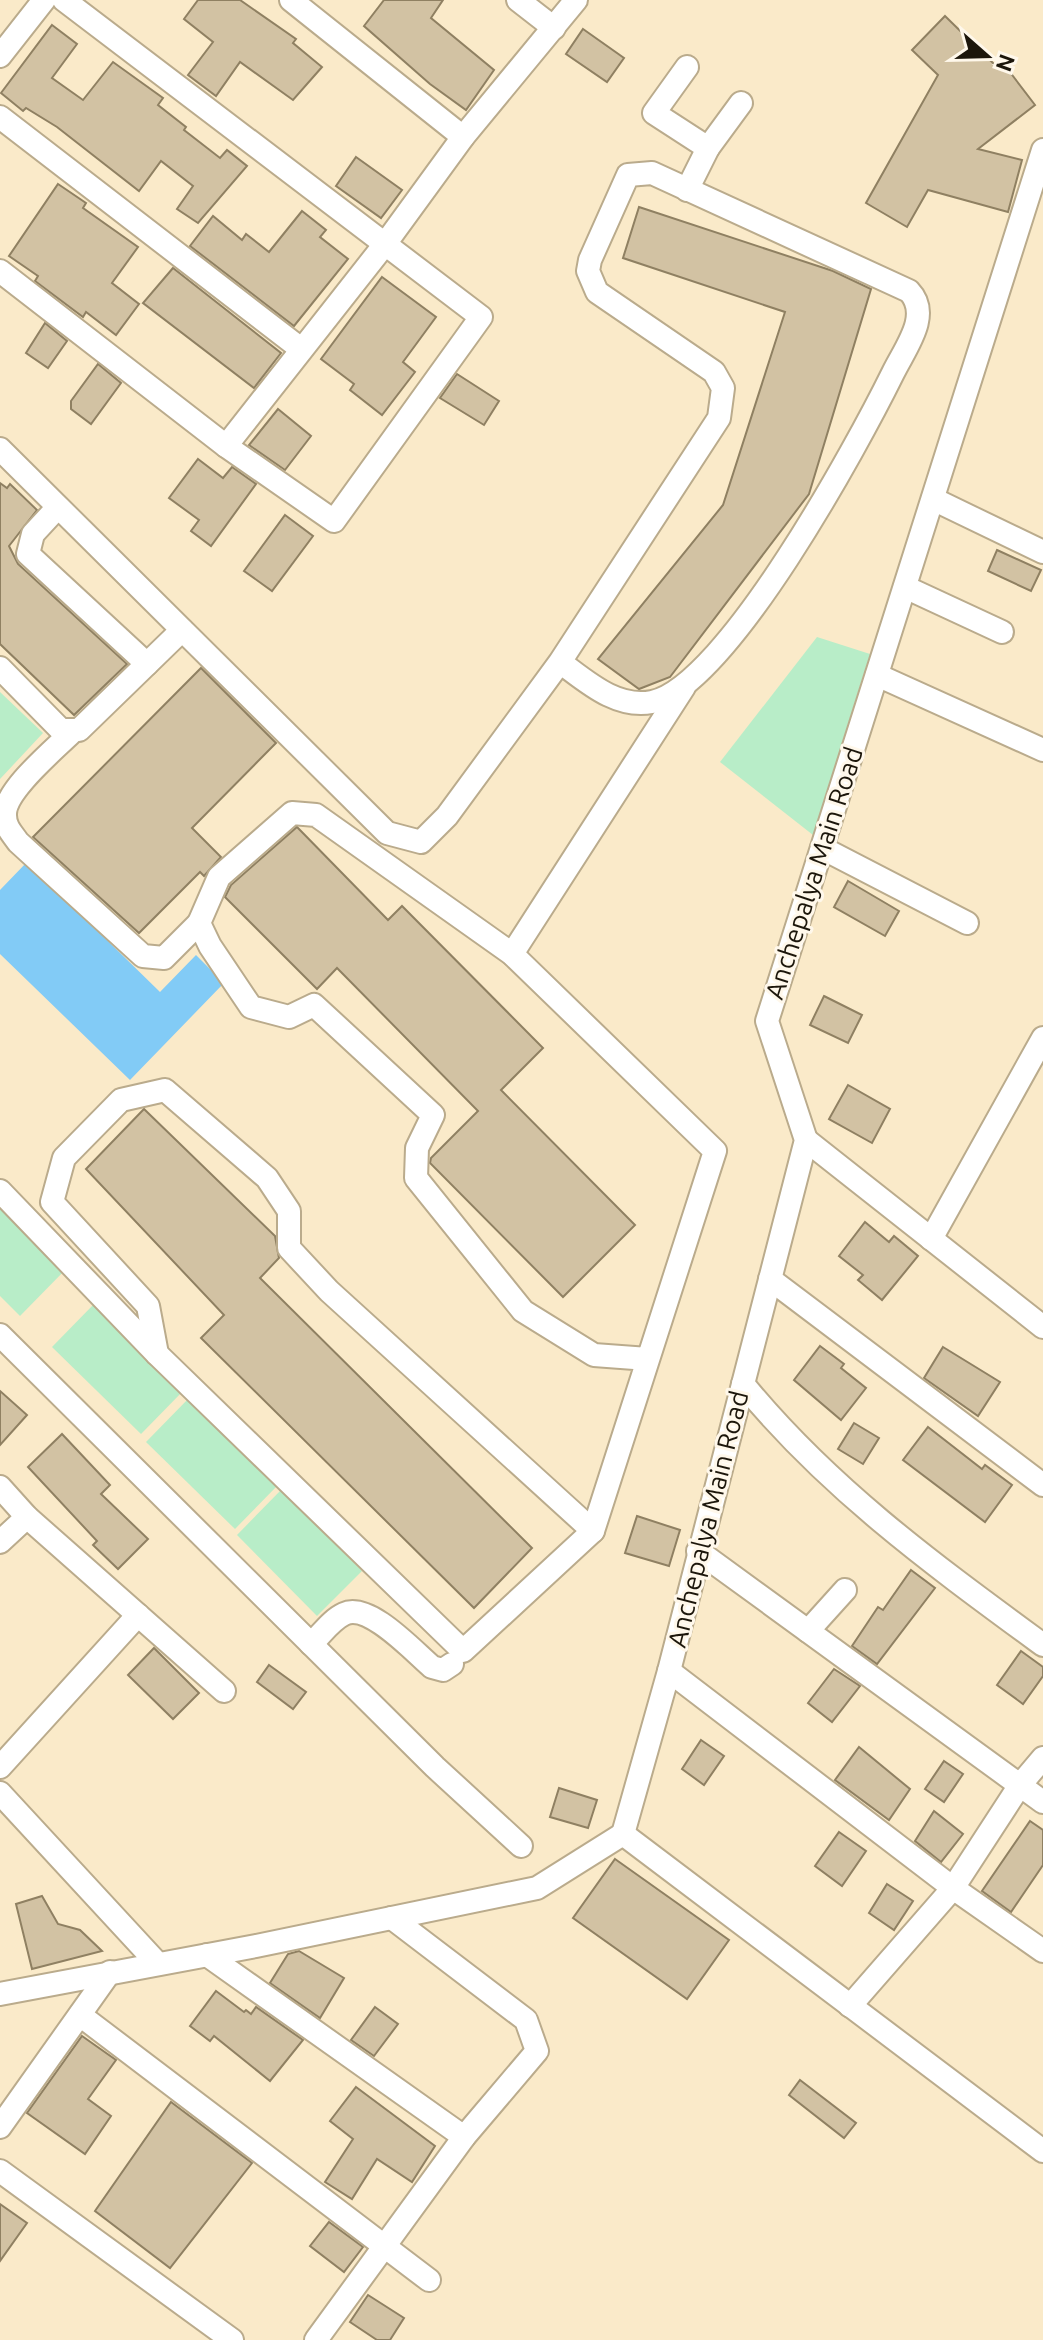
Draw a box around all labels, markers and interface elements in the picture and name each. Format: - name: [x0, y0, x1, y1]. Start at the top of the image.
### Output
- north arrow: [947, 16, 1027, 96]
- text: N: [992, 51, 1021, 75]
- street label: Anchepalya Main Road: [759, 743, 868, 1003]
- street label: Anchepalya Main Road: [662, 1388, 753, 1650]

